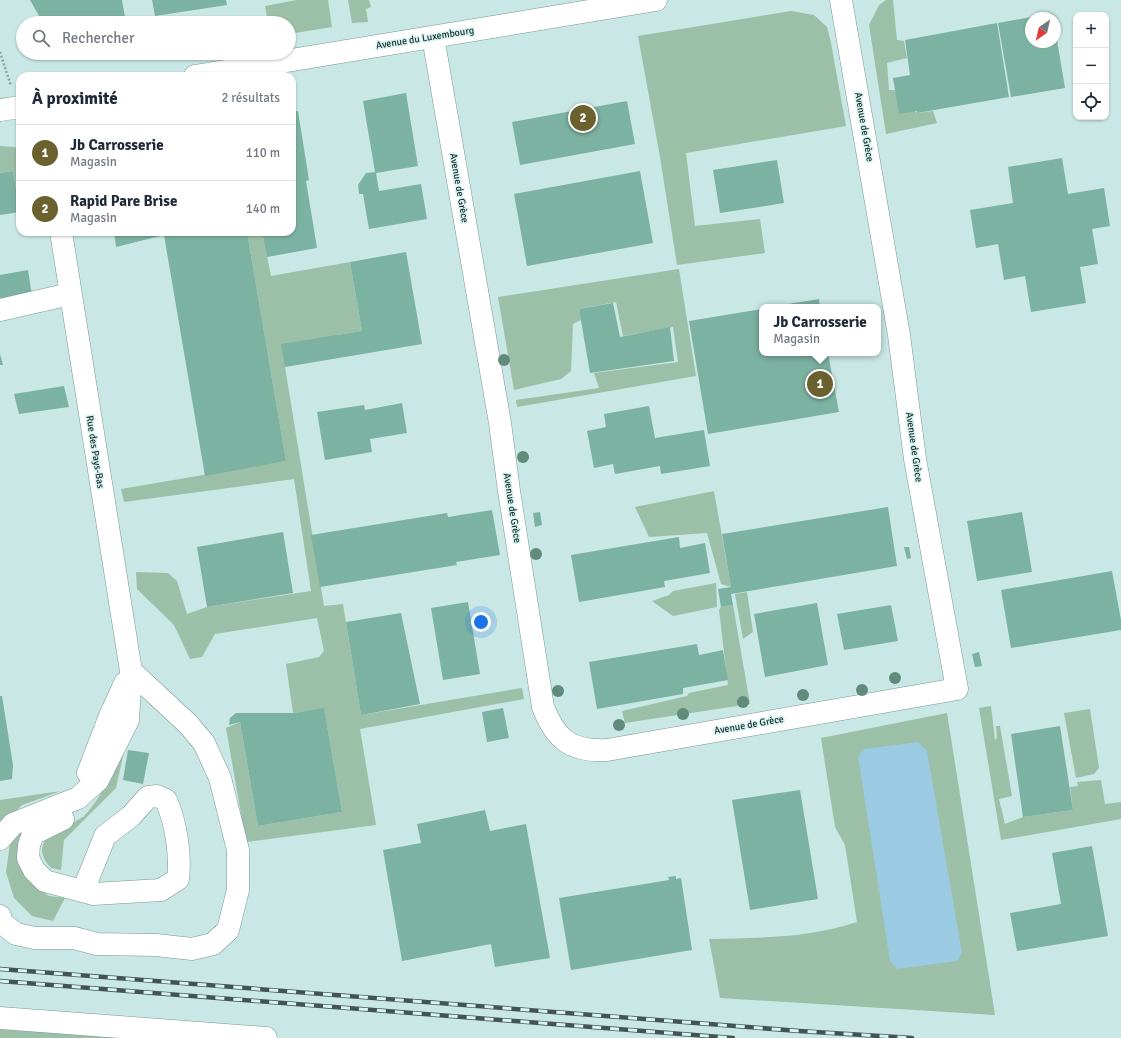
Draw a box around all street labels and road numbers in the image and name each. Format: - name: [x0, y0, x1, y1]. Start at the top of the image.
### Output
- street label: Avenue du Luxembourg: [375, 24, 475, 52]
- street label: Avenue de Grèce: [852, 91, 876, 163]
- street label: Avenue de Grèce: [447, 152, 471, 224]
- street label: Avenue de Grèce: [903, 411, 925, 483]
- street label: Rue des Pays-Bas: [83, 415, 107, 490]
- street label: Avenue de Grèce: [501, 472, 523, 544]
- street label: Avenue de Grèce: [713, 713, 785, 737]

